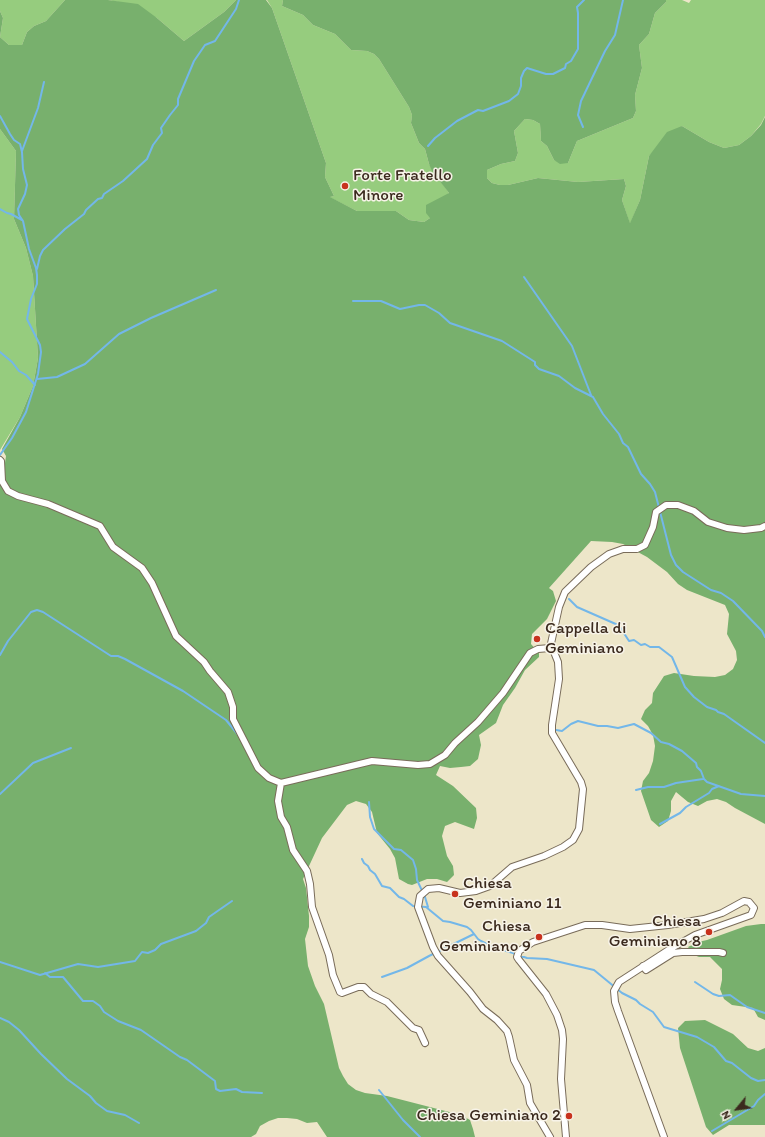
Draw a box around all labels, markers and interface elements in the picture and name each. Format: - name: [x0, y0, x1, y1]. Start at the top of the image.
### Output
- place label: Forte Fratello Minore: [353, 166, 452, 206]
- marker: Forte Fratello Minore: [340, 181, 350, 191]
- place label: Cappella di Geminiano: [545, 619, 626, 659]
- marker: Cappella di Geminiano: [532, 634, 542, 644]
- place label: Chiesa Geminiano 11: [463, 874, 562, 914]
- marker: Chiesa Geminiano 11: [450, 889, 460, 899]
- place label: Chiesa Geminiano 8: [609, 912, 701, 952]
- place label: Chiesa Geminiano 9: [439, 917, 531, 957]
- marker: Chiesa Geminiano 8: [704, 927, 714, 937]
- marker: Chiesa Geminiano 9: [534, 932, 544, 942]
- north arrow: [717, 1089, 757, 1129]
- place label: Chiesa Geminiano 2: [417, 1106, 561, 1126]
- text: N: [719, 1109, 734, 1121]
- marker: Chiesa Geminiano 2: [564, 1111, 574, 1121]

